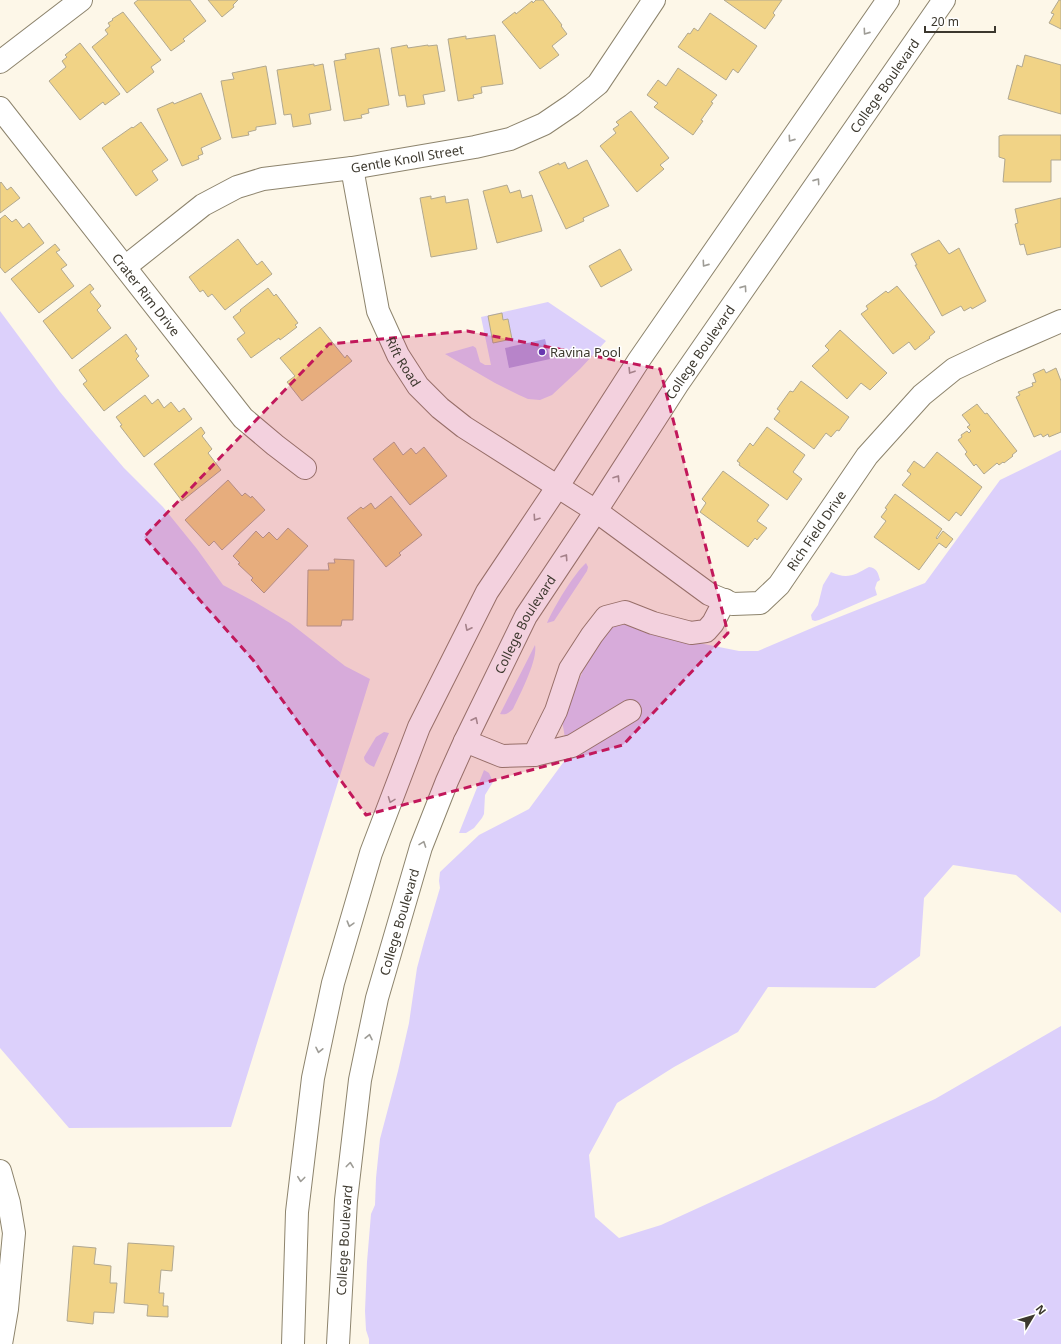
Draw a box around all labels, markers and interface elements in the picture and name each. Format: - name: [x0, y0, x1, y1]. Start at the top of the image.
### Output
- scale bar: [925, 8, 995, 34]
- text: 20 m: [931, 13, 959, 30]
- one-way arrow: [863, 28, 871, 35]
- street label: College Boulevard: [846, 35, 923, 136]
- one-way arrow: [788, 135, 796, 142]
- street label: Gentle Knoll Street: [349, 140, 465, 177]
- one-way arrow: [812, 178, 820, 185]
- street label: Crater Rim Drive: [108, 249, 184, 340]
- one-way arrow: [703, 259, 710, 266]
- one-way arrow: [739, 285, 747, 292]
- street label: College Boulevard: [661, 301, 739, 403]
- street label: Rift Road: [382, 334, 425, 390]
- place label: Ravina Pool: [550, 343, 621, 361]
- marker: Ravina Pool: [537, 347, 547, 357]
- one-way arrow: [629, 367, 636, 374]
- one-way arrow: [612, 475, 620, 482]
- street label: Rich Field Drive: [782, 487, 850, 574]
- one-way arrow: [534, 514, 541, 521]
- one-way arrow: [560, 555, 567, 562]
- street label: College Boulevard: [490, 572, 560, 677]
- one-way arrow: [466, 624, 473, 632]
- one-way arrow: [470, 717, 478, 724]
- one-way arrow: [388, 797, 396, 804]
- one-way arrow: [418, 841, 426, 848]
- street label: College Boulevard: [375, 866, 423, 978]
- one-way arrow: [347, 921, 355, 927]
- one-way arrow: [364, 1034, 373, 1040]
- one-way arrow: [316, 1047, 324, 1053]
- one-way arrow: [345, 1162, 354, 1169]
- one-way arrow: [297, 1175, 306, 1182]
- street label: College Boulevard: [332, 1184, 357, 1296]
- north arrow: [1013, 1296, 1053, 1336]
- text: N: [1033, 1301, 1050, 1318]

